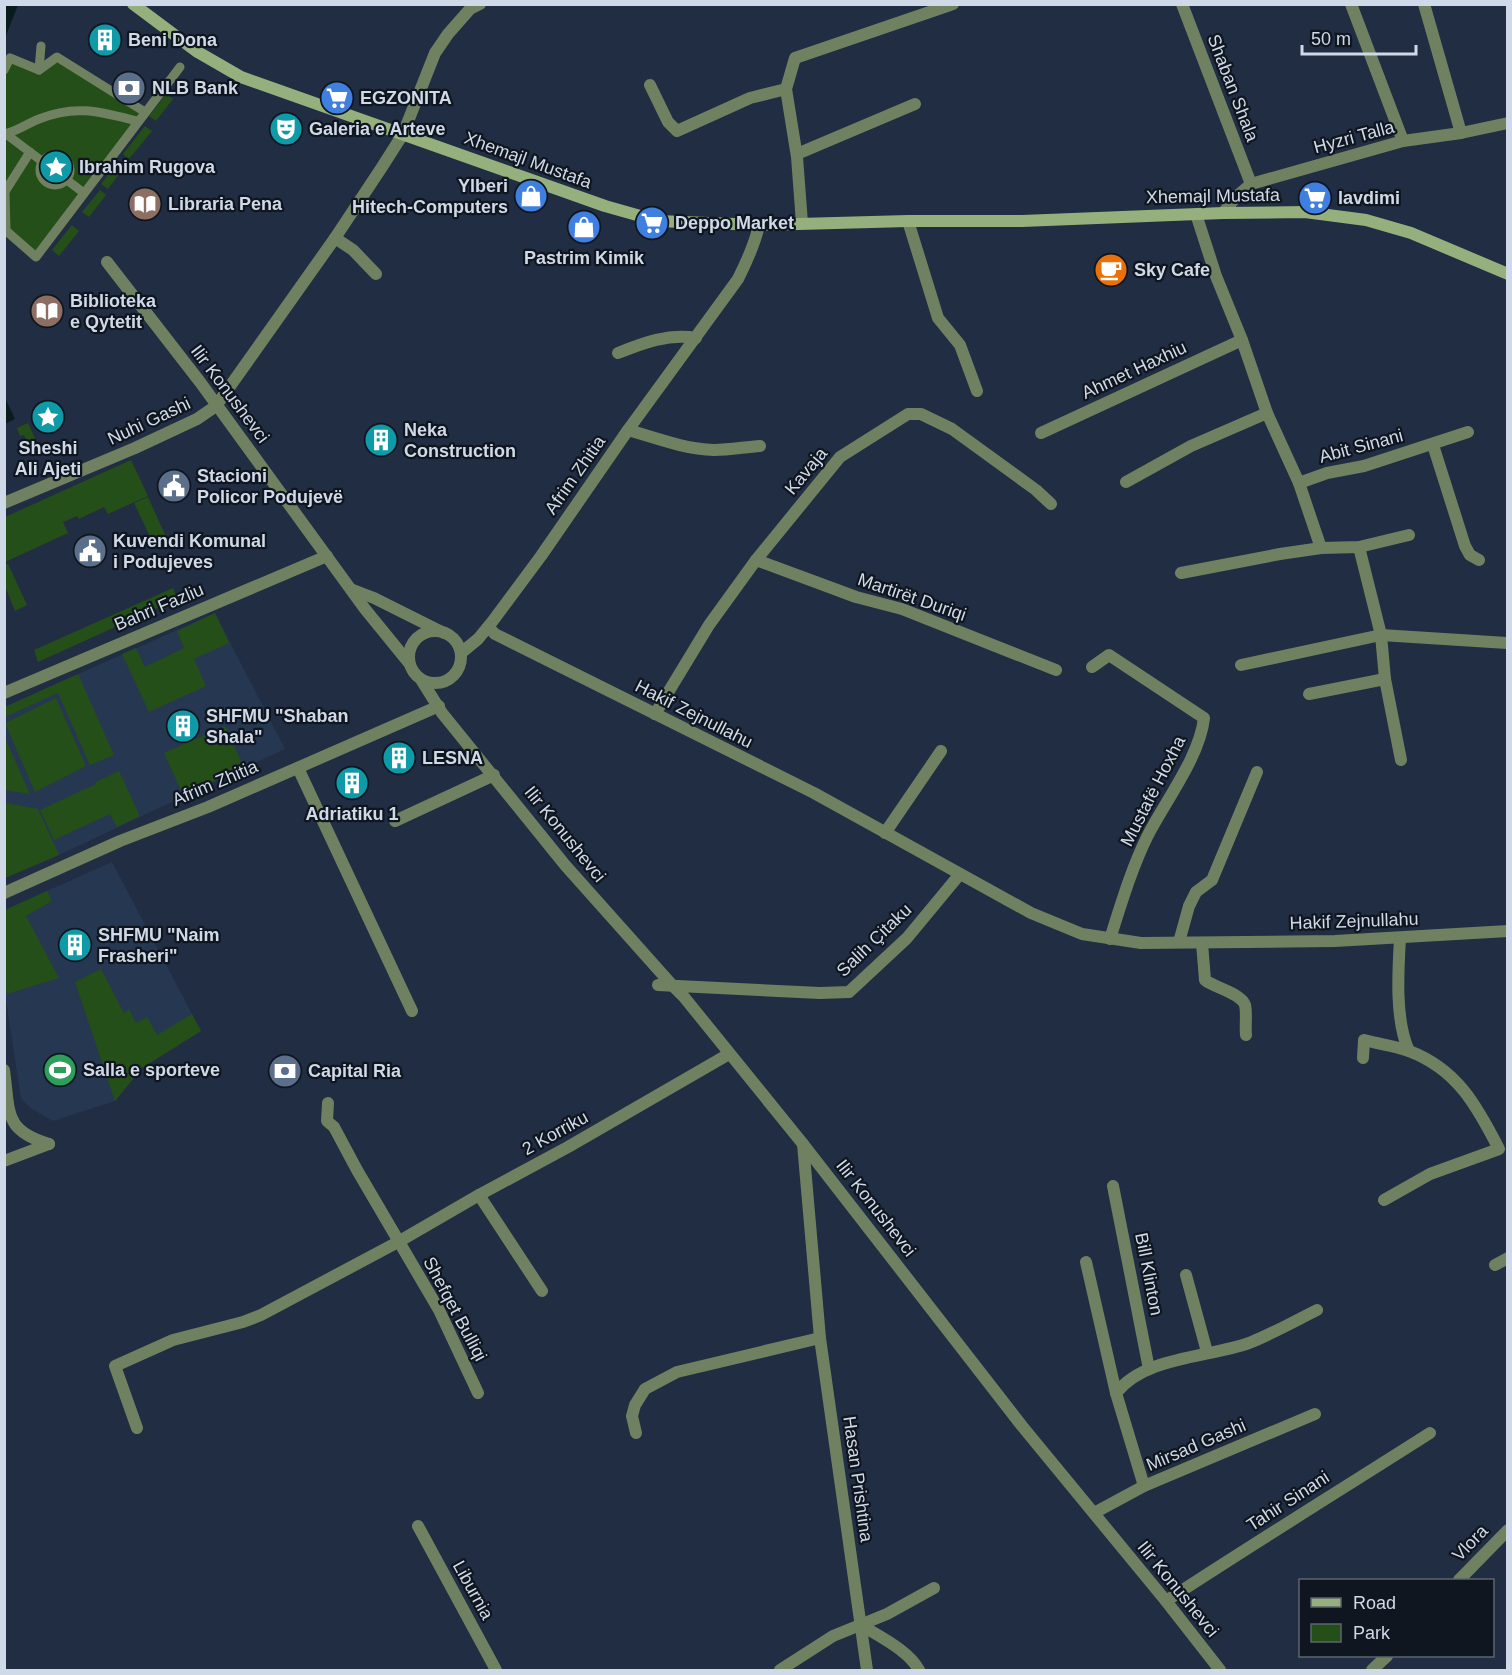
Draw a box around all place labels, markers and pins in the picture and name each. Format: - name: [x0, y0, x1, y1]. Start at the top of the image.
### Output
- building icon: Beni Dona: [87, 22, 123, 58]
- place label: Beni Dona: [128, 30, 218, 50]
- bank icon: NLB Bank: [111, 70, 147, 106]
- place label: NLB Bank: [152, 78, 239, 98]
- supermarket icon: EGZONITA: [319, 80, 355, 116]
- place label: EGZONITA: [360, 88, 452, 108]
- theatre icon: Galeria e Arteve: [268, 111, 304, 147]
- place label: Galeria e Arteve: [309, 119, 445, 139]
- place icon: Ibrahim Rugova: [38, 149, 74, 185]
- place label: Ibrahim Rugova: [79, 157, 216, 177]
- place label: Ylberi Hitech-Computers: [352, 176, 508, 217]
- shop icon: Ylberi Hitech-Computers: [513, 178, 549, 214]
- supermarket icon: lavdimi: [1297, 180, 1333, 216]
- library icon: Libraria Pena: [127, 186, 163, 222]
- place label: lavdimi: [1338, 188, 1400, 208]
- place label: Libraria Pena: [168, 194, 283, 214]
- supermarket icon: Deppo Market: [634, 205, 670, 241]
- shop icon: Pastrim Kimik: [566, 209, 602, 245]
- place label: Deppo Market: [675, 213, 794, 233]
- place label: Pastrim Kimik: [524, 248, 645, 268]
- cafe icon: Sky Cafe: [1093, 252, 1129, 288]
- place label: Sky Cafe: [1134, 260, 1210, 280]
- place label: Biblioteka e Qytetit: [70, 291, 157, 332]
- library icon: Biblioteka e Qytetit: [29, 293, 65, 329]
- place icon: Sheshi Ali Ajeti: [30, 399, 66, 435]
- place label: Neka Construction: [404, 420, 516, 461]
- building icon: Neka Construction: [363, 422, 399, 458]
- place label: Sheshi Ali Ajeti: [15, 438, 81, 479]
- place label: Stacioni Policor Podujevë: [197, 466, 343, 507]
- public building icon: Stacioni Policor Podujevë: [156, 468, 192, 504]
- place label: Kuvendi Komunal i Podujeves: [113, 531, 266, 572]
- public building icon: Kuvendi Komunal i Podujeves: [72, 533, 108, 569]
- place label: SHFMU "Shaban Shala": [206, 706, 349, 747]
- building icon: SHFMU "Shaban Shala": [165, 708, 201, 744]
- building icon: LESNA: [381, 740, 417, 776]
- place label: LESNA: [422, 748, 483, 768]
- building icon: Adriatiku 1: [334, 765, 370, 801]
- place label: Adriatiku 1: [305, 804, 399, 824]
- place label: SHFMU "Naim Frasheri": [98, 925, 220, 966]
- building icon: SHFMU "Naim Frasheri": [57, 927, 93, 963]
- sports icon: Salla e sporteve: [42, 1052, 78, 1088]
- bank icon: Capital Ria: [267, 1053, 303, 1089]
- place label: Salla e sporteve: [83, 1060, 220, 1080]
- place label: Capital Ria: [308, 1061, 402, 1081]

